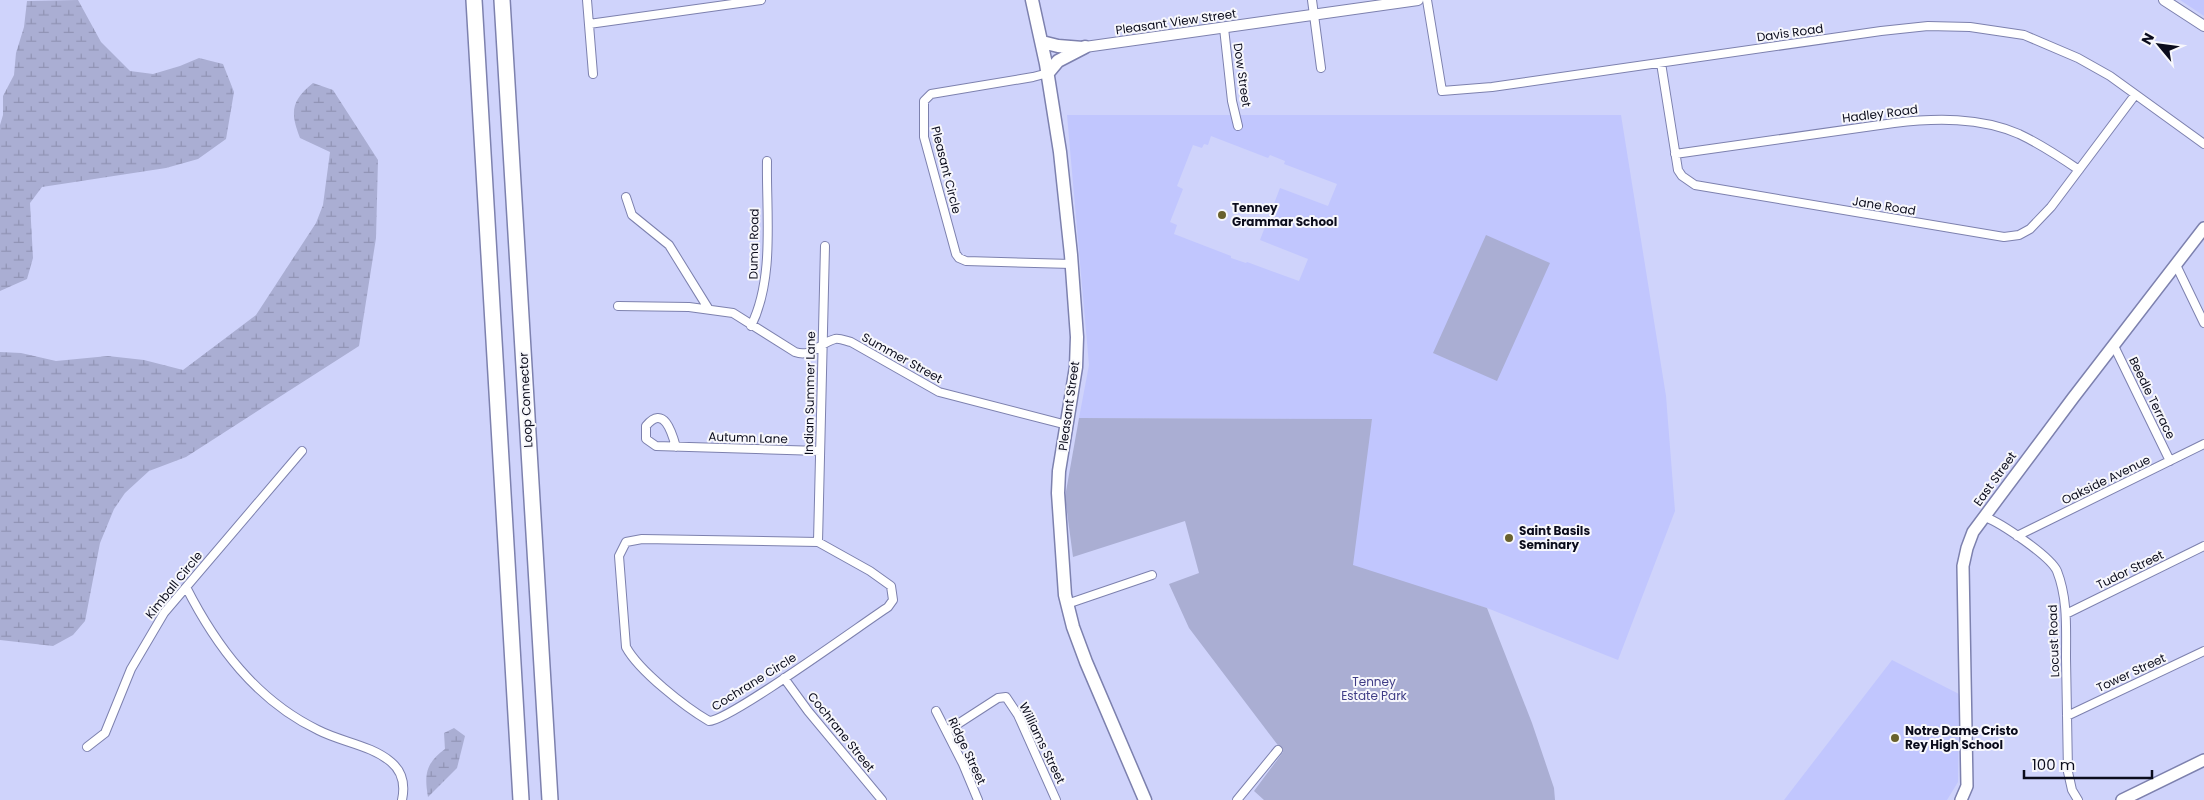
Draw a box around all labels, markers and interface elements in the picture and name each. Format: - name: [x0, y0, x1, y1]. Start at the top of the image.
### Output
- street label: Pleasant View Street: [1114, 5, 1237, 38]
- street label: Davis Road: [1756, 19, 1824, 46]
- north arrow: [2134, 20, 2184, 70]
- text: N: [2136, 29, 2159, 48]
- street label: Dow Street: [1230, 42, 1255, 108]
- street label: Hadley Road: [1841, 100, 1919, 127]
- street label: Pleasant Circle: [927, 124, 966, 215]
- street label: Jane Road: [1851, 192, 1917, 219]
- place label: Tenney Grammar School: [1232, 199, 1337, 230]
- street label: Duma Road: [744, 208, 763, 280]
- marker: Tenney Grammar School: [1216, 209, 1228, 221]
- street label: Summer Street: [859, 328, 946, 387]
- street label: Indian Summer Lane: [800, 331, 819, 455]
- street label: Loop Connector: [514, 351, 536, 448]
- street label: Beedle Terrace: [2125, 354, 2180, 442]
- street label: Pleasant Street: [1054, 360, 1083, 452]
- street label: Autumn Lane: [708, 428, 788, 447]
- street label: East Street: [1969, 448, 2020, 509]
- street label: Oakside Avenue: [2059, 451, 2153, 508]
- place label: Saint Basils Seminary: [1519, 522, 1590, 553]
- marker: Saint Basils Seminary: [1503, 532, 1515, 544]
- street label: Tudor Street: [2093, 546, 2166, 593]
- street label: Kimball Circle: [141, 547, 206, 622]
- street label: Locust Road: [2044, 604, 2063, 678]
- street label: Cochrane Circle: [708, 649, 799, 715]
- street label: Tower Street: [2094, 649, 2168, 696]
- park label: Tenney Estate Park: [1341, 673, 1408, 704]
- street label: Cochrane Street: [804, 688, 879, 775]
- street label: Williams Street: [1015, 699, 1070, 786]
- street label: Ridge Street: [944, 714, 990, 787]
- place label: Notre Dame Cristo Rey High School: [1905, 722, 2019, 753]
- marker: Notre Dame Cristo Rey High School: [1889, 732, 1901, 744]
- scale bar: [2024, 748, 2152, 780]
- text: 100 m: [2032, 754, 2075, 775]

